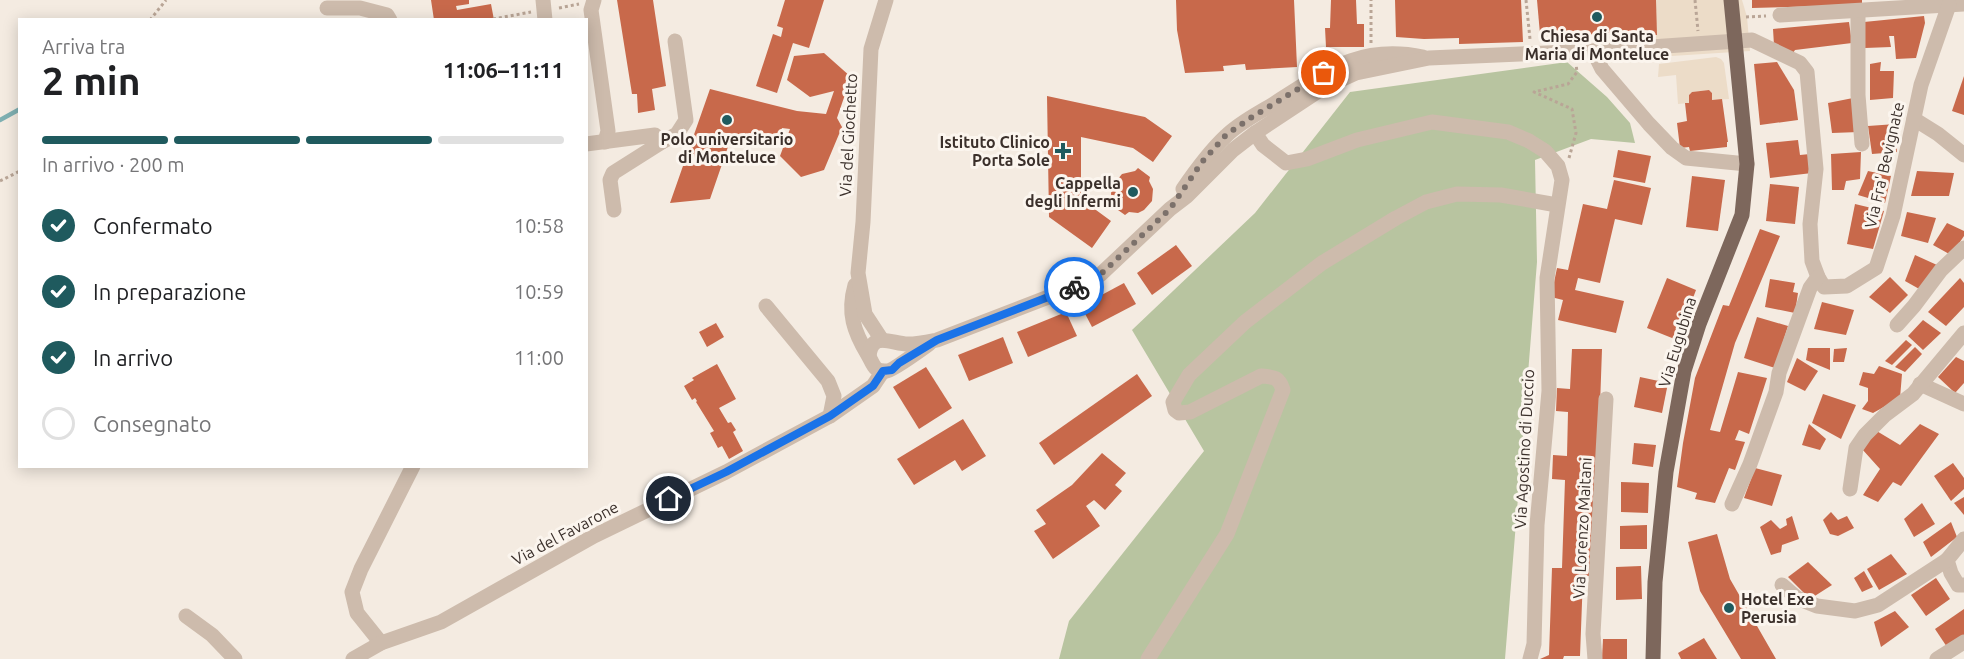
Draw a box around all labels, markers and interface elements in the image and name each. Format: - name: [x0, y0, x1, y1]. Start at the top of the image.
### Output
- marker: Chiesa di Santa Maria di Monteluce: [1590, 10, 1604, 24]
- place label: Chiesa di Santa Maria di Monteluce: [1525, 27, 1669, 63]
- text: Arriva tra: [42, 35, 125, 58]
- pin: [1298, 47, 1349, 98]
- icon: bag: [1307, 56, 1340, 89]
- text: 11:06–11:11: [443, 57, 564, 82]
- text: 2 min: [42, 59, 141, 102]
- street label: Via del Giochetto: [836, 73, 860, 197]
- street label: Via Fra' Bevignate: [1861, 100, 1907, 230]
- marker: Polo universitario di Monteluce: [720, 113, 734, 127]
- place label: Polo universitario di Monteluce: [661, 130, 793, 166]
- place label: Istituto Clinico Porta Sole: [939, 133, 1050, 169]
- marker: Istituto Clinico Porta Sole: [1054, 142, 1072, 160]
- text: In arrivo · 200 m: [42, 153, 185, 176]
- place label: Cappella degli Infermi: [1025, 174, 1121, 210]
- marker: Cappella degli Infermi: [1126, 185, 1140, 199]
- icon: check: [42, 209, 75, 242]
- text: Confermato: [93, 213, 213, 238]
- text: 10:58: [514, 214, 564, 237]
- courier: [1044, 257, 1104, 317]
- icon: bike: [1058, 271, 1091, 304]
- icon: check: [42, 275, 75, 308]
- text: In preparazione: [93, 279, 246, 304]
- text: 10:59: [514, 280, 564, 303]
- street label: Via Eugubina: [1655, 295, 1699, 389]
- icon: check: [42, 341, 75, 374]
- text: In arrivo: [93, 345, 173, 370]
- text: 11:00: [514, 346, 564, 369]
- street label: Via Agostino di Duccio: [1511, 369, 1537, 529]
- text: Consegnato: [93, 411, 212, 436]
- street label: Via Lorenzo Maitani: [1569, 457, 1595, 599]
- pin: [643, 473, 694, 524]
- icon: home: [652, 482, 685, 515]
- street label: Via del Favarone: [509, 497, 621, 569]
- place label: Hotel Exe Perusia: [1741, 590, 1814, 626]
- marker: Hotel Exe Perusia: [1722, 601, 1736, 615]

